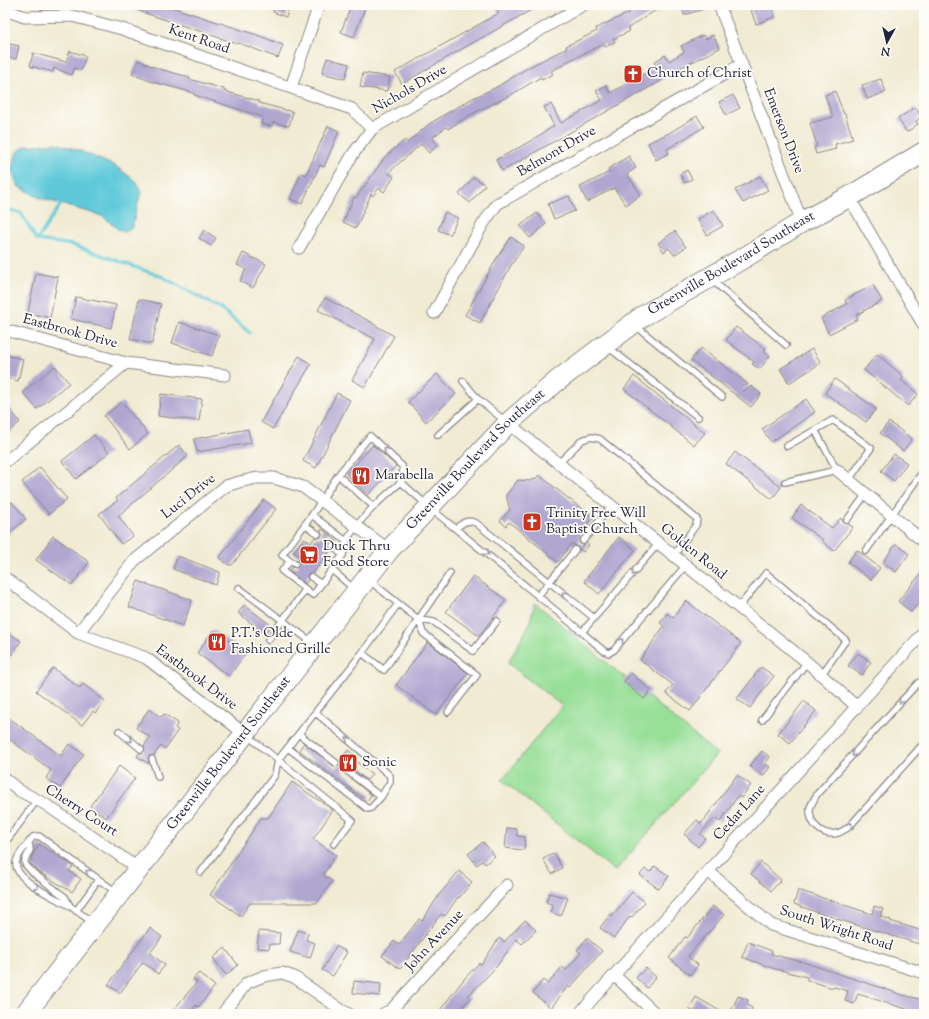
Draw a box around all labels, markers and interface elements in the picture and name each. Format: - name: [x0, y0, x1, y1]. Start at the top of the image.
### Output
- street label: Kent Road: [166, 20, 232, 60]
- north arrow: [867, 22, 907, 62]
- text: N: [880, 42, 892, 60]
- street label: Nichols Drive: [369, 61, 451, 119]
- church icon: Church of Christ: [622, 63, 644, 85]
- place label: Church of Christ: [647, 64, 752, 84]
- street label: Emerson Drive: [758, 86, 808, 176]
- street label: Belmont Drive: [514, 121, 600, 183]
- street label: Greenville Boulevard Southeast: [644, 207, 819, 321]
- street label: Eastbrook Drive: [20, 310, 120, 354]
- street label: Greenville Boulevard Southeast: [402, 385, 550, 535]
- one-way arrow: [383, 448, 391, 455]
- restaurant icon: Marabella: [350, 465, 372, 487]
- place label: Marabella: [375, 466, 435, 486]
- street label: Luci Drive: [158, 470, 220, 524]
- place label: Trinity Free Will Baptist Church: [546, 504, 646, 540]
- church icon: Trinity Free Will Baptist Church: [521, 511, 543, 533]
- street label: Golden Road: [656, 519, 730, 585]
- place label: Duck Thru Food Store: [323, 537, 390, 573]
- supermarket icon: Duck Thru Food Store: [298, 544, 320, 566]
- one-way arrow: [482, 548, 489, 555]
- one-way arrow: [631, 568, 638, 576]
- one-way arrow: [561, 591, 569, 598]
- place label: P.T.’s Olde Fashioned Grille: [231, 624, 331, 660]
- restaurant icon: P.T.’s Olde Fashioned Grille: [206, 631, 228, 653]
- one-way arrow: [617, 639, 624, 646]
- street label: Eastbrook Drive: [151, 641, 241, 715]
- street label: Greenville Boulevard Southeast: [163, 672, 296, 835]
- one-way arrow: [899, 697, 906, 704]
- one-way arrow: [126, 735, 133, 742]
- one-way arrow: [345, 737, 352, 744]
- one-way arrow: [852, 749, 859, 756]
- restaurant icon: Sonic: [337, 752, 359, 774]
- place label: Sonic: [362, 753, 397, 773]
- street label: Cherry Court: [41, 780, 121, 842]
- street label: Cedar Lane: [709, 781, 771, 845]
- one-way arrow: [845, 822, 853, 829]
- one-way arrow: [85, 870, 92, 877]
- one-way arrow: [32, 882, 39, 889]
- street label: South Wright Road: [777, 901, 895, 957]
- street label: John Avenue: [400, 906, 469, 977]

